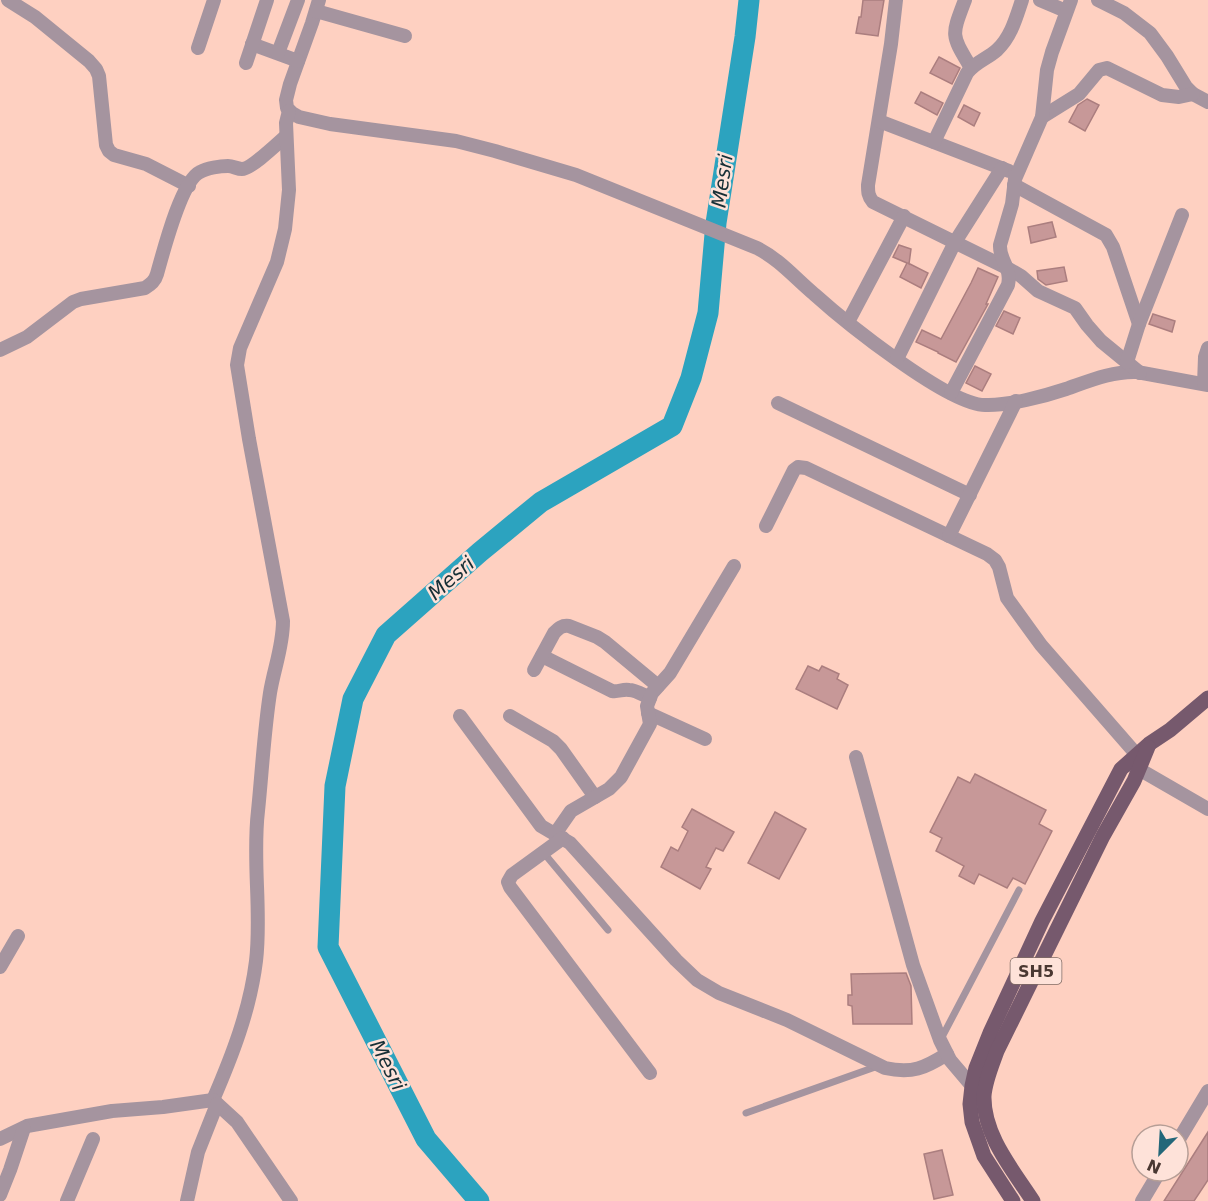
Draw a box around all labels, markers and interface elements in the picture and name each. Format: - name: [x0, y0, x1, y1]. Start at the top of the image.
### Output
- water label: Mesri: [706, 152, 738, 209]
- water label: Mesri: [423, 551, 479, 605]
- road number: SH5: [1010, 958, 1062, 984]
- water label: Mesri: [365, 1036, 411, 1095]
- north arrow: [1130, 1123, 1190, 1183]
- text: N: [1144, 1155, 1164, 1178]

